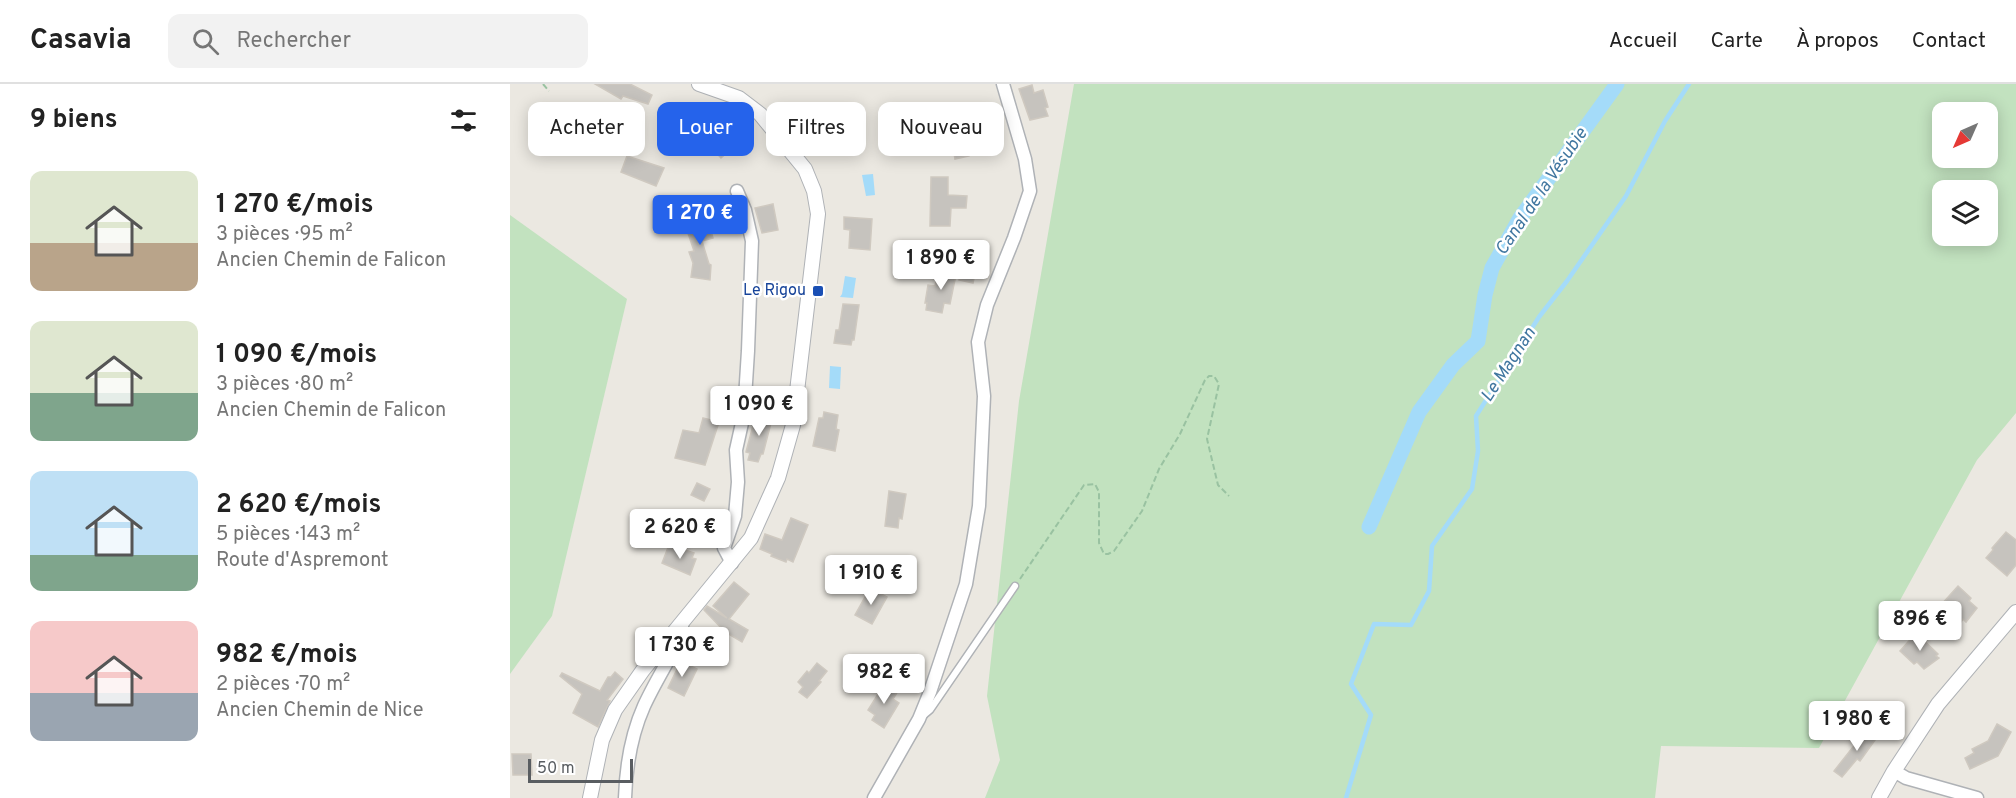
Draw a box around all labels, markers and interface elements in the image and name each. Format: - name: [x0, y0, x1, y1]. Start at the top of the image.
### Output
- search box: [168, 14, 588, 68]
- text: Casavia: [30, 23, 132, 59]
- icon: search: [189, 25, 222, 58]
- text: Rechercher: [237, 28, 351, 55]
- text: Accueil: [1609, 28, 1678, 55]
- text: Carte: [1711, 28, 1763, 55]
- text: À propos: [1796, 28, 1879, 55]
- text: Contact: [1912, 28, 1986, 55]
- chip: Acheter: [528, 102, 645, 156]
- chip: Louer: [657, 102, 754, 156]
- chip: Filtres: [766, 102, 866, 156]
- chip: Nouveau: [878, 102, 1004, 156]
- north arrow: [1932, 102, 1998, 168]
- map controls: [1932, 102, 1998, 246]
- text: 9 biens: [30, 104, 118, 137]
- icon: filters: [447, 104, 480, 137]
- water label: Canal de la Vésubie: [1491, 123, 1594, 260]
- button: layers: [1932, 180, 1998, 246]
- text: 1 270 €/mois: [216, 189, 374, 222]
- icon: home: [78, 195, 150, 267]
- pin: 1 270 €: [645, 195, 755, 246]
- text: 1 270 €: [667, 201, 733, 227]
- text: 3 pièces · 95 m²: [216, 222, 353, 248]
- pin: 1 890 €: [886, 240, 996, 291]
- text: 1 890 €: [907, 246, 975, 272]
- text: Ancien Chemin de Falicon: [216, 248, 446, 274]
- place label: Le Rigou: [743, 281, 806, 301]
- marker: Le Rigou: [811, 284, 825, 298]
- water label: Le Magnan: [1476, 323, 1542, 407]
- text: 1 090 €/mois: [216, 339, 377, 372]
- icon: home: [78, 345, 150, 417]
- text: 3 pièces · 80 m²: [216, 372, 353, 398]
- pin: 1 090 €: [704, 386, 814, 437]
- text: 1 090 €: [724, 392, 794, 418]
- text: Ancien Chemin de Falicon: [216, 398, 446, 424]
- text: 2 620 €/mois: [216, 489, 381, 522]
- icon: home: [78, 495, 150, 567]
- pin: 2 620 €: [625, 509, 735, 560]
- text: 2 620 €: [644, 515, 716, 541]
- text: 5 pièces · 143 m²: [216, 522, 360, 548]
- text: Route d'Aspremont: [216, 548, 389, 574]
- pin: 1 910 €: [816, 555, 926, 606]
- text: 1 910 €: [839, 561, 903, 587]
- pin: 896 €: [1878, 601, 1962, 652]
- text: 896 €: [1893, 607, 1947, 633]
- pin: 1 730 €: [627, 627, 737, 678]
- text: 1 730 €: [649, 633, 715, 659]
- text: 982 €/mois: [216, 639, 358, 672]
- icon: home: [78, 645, 150, 717]
- pin: 982 €: [842, 654, 926, 705]
- text: 982 €: [857, 660, 911, 686]
- text: 2 pièces · 70 m²: [216, 672, 350, 698]
- text: Ancien Chemin de Nice: [216, 698, 423, 724]
- pin: 1 980 €: [1802, 701, 1912, 752]
- text: 1 980 €: [1823, 707, 1891, 733]
- scale bar: [528, 756, 633, 784]
- text: 50 m: [537, 759, 575, 779]

